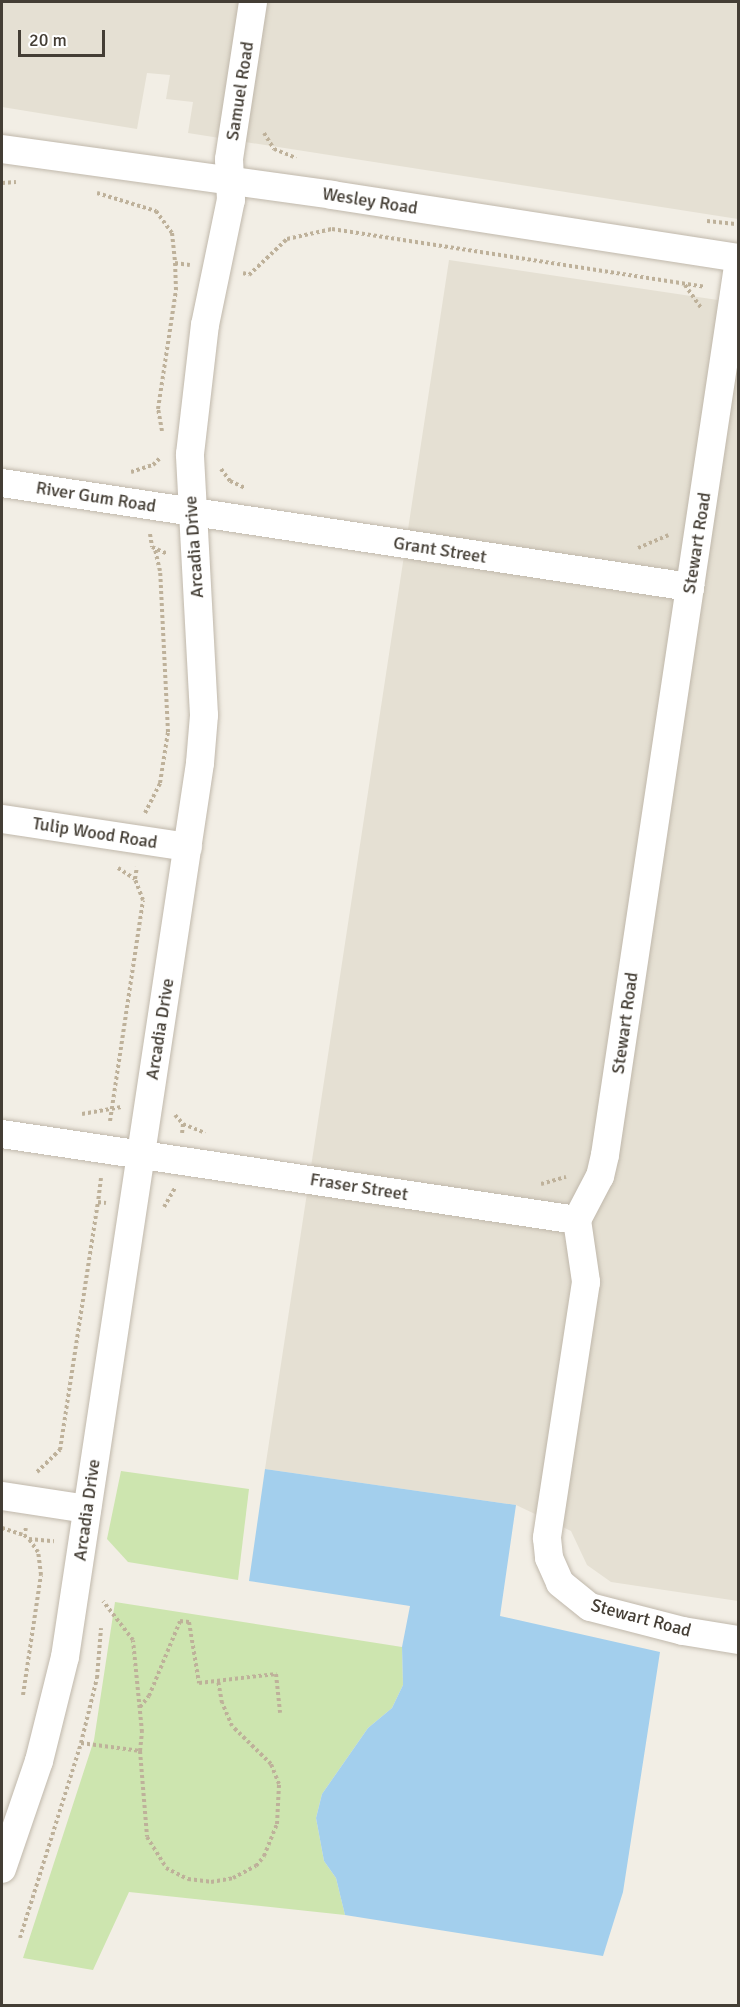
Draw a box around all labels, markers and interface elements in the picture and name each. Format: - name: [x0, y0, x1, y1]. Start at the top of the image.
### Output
- scale bar: [21, 18, 108, 56]
- text: 20 m: [29, 29, 67, 51]
- street label: Samuel Road: [222, 40, 258, 142]
- street label: Wesley Road: [321, 183, 419, 219]
- street label: River Gum Road: [34, 477, 158, 517]
- street label: Stewart Road: [678, 491, 716, 595]
- street label: Arcadia Drive: [180, 495, 208, 599]
- street label: Grant Street: [392, 532, 488, 568]
- street label: Tulip Wood Road: [31, 812, 159, 854]
- street label: Stewart Road: [607, 971, 643, 1075]
- street label: Arcadia Drive: [141, 977, 179, 1081]
- street label: Fraser Street: [308, 1169, 410, 1205]
- street label: Arcadia Drive: [69, 1458, 105, 1562]
- street label: Stewart Road: [589, 1594, 693, 1642]

